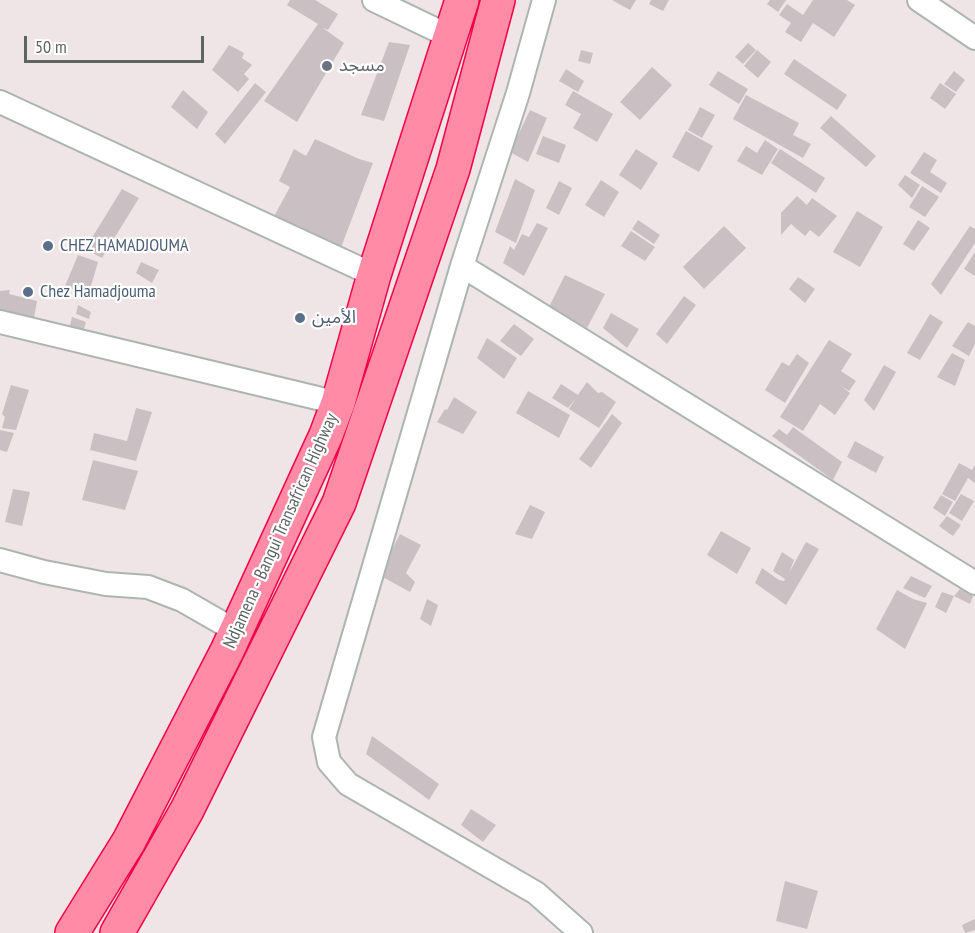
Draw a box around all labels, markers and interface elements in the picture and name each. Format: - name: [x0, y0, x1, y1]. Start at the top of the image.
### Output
- scale bar: [27, 24, 207, 62]
- text: 50 m: [35, 35, 67, 58]
- place label: مسجد: [339, 55, 385, 77]
- marker: مسجد: [320, 59, 334, 73]
- place label: CHEZ HAMADJOUMA: [60, 235, 188, 257]
- marker: CHEZ HAMADJOUMA: [41, 239, 55, 253]
- place label: Chez Hamadjouma: [40, 281, 156, 303]
- marker: Chez Hamadjouma: [21, 285, 35, 299]
- place label: الأمين: [312, 307, 356, 329]
- marker: الأمين: [293, 311, 307, 325]
- street label: Ndjamena - Bangui Transafrican Highway: [219, 410, 343, 652]

